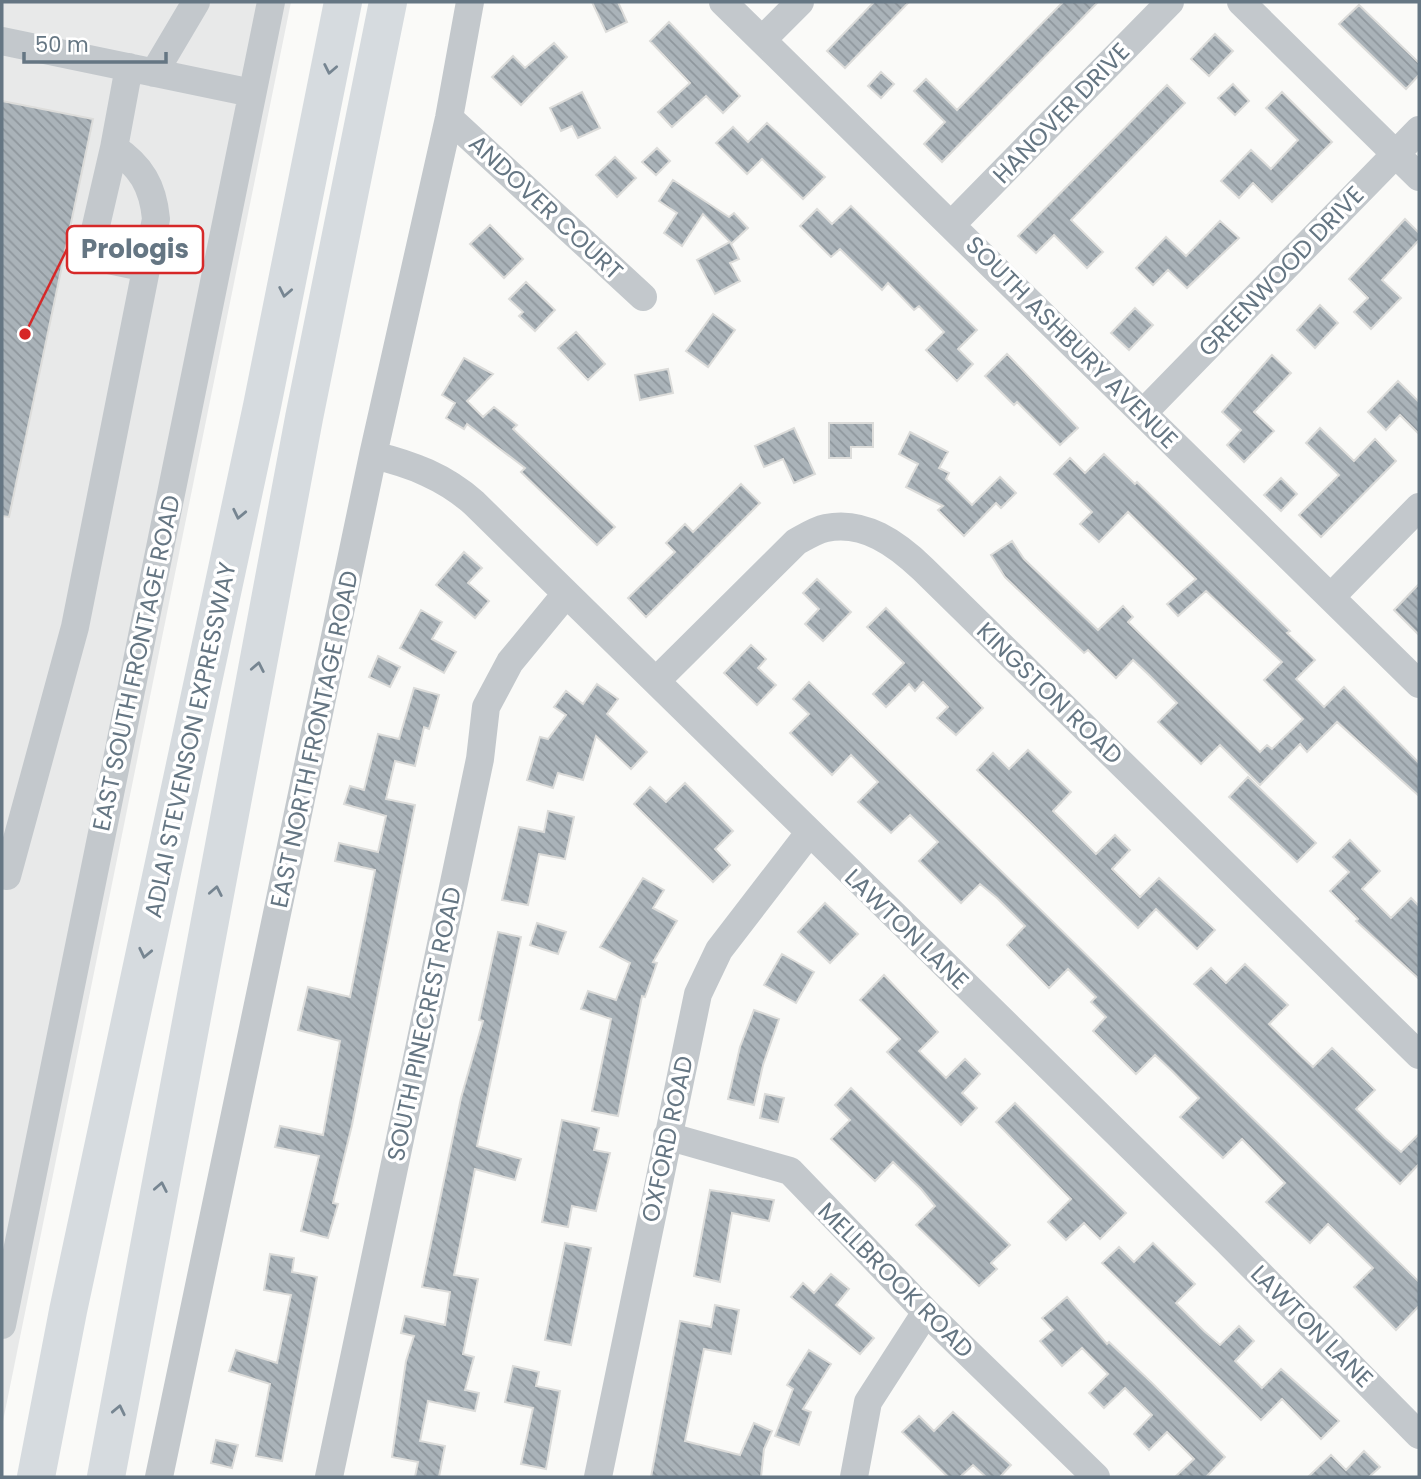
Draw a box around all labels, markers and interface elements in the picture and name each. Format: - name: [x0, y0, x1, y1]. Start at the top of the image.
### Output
- scale bar: [24, 21, 166, 65]
- text: 50 m: [35, 30, 89, 59]
- street label: HANOVER DRIVE: [985, 35, 1137, 191]
- one-way arrow: [323, 63, 338, 75]
- street label: ANDOVER COURT: [462, 127, 630, 287]
- street label: GREENWOOD DRIVE: [1191, 179, 1371, 363]
- callout: Prologis: [67, 226, 203, 273]
- street label: SOUTH ASHBURY AVENUE: [958, 228, 1186, 456]
- text: Prologis: [81, 231, 189, 267]
- one-way arrow: [278, 286, 293, 298]
- street label: EAST SOUTH FRONTAGE ROAD: [84, 492, 188, 834]
- one-way arrow: [232, 508, 247, 520]
- street label: ADLAI STEVENSON EXPRESSWAY: [136, 559, 244, 921]
- street label: EAST NORTH FRONTAGE ROAD: [262, 567, 366, 911]
- street label: KINGSTON ROAD: [970, 615, 1130, 771]
- one-way arrow: [249, 661, 264, 673]
- street label: LAWTON LANE: [838, 861, 976, 997]
- street label: SOUTH PINECREST ROAD: [379, 884, 469, 1164]
- one-way arrow: [208, 885, 223, 897]
- one-way arrow: [138, 947, 153, 959]
- street label: OXFORD ROAD: [633, 1053, 701, 1225]
- one-way arrow: [153, 1181, 168, 1193]
- street label: MELLBROOK ROAD: [811, 1195, 981, 1365]
- street label: LAWTON LANE: [1243, 1257, 1381, 1395]
- one-way arrow: [111, 1404, 126, 1416]

